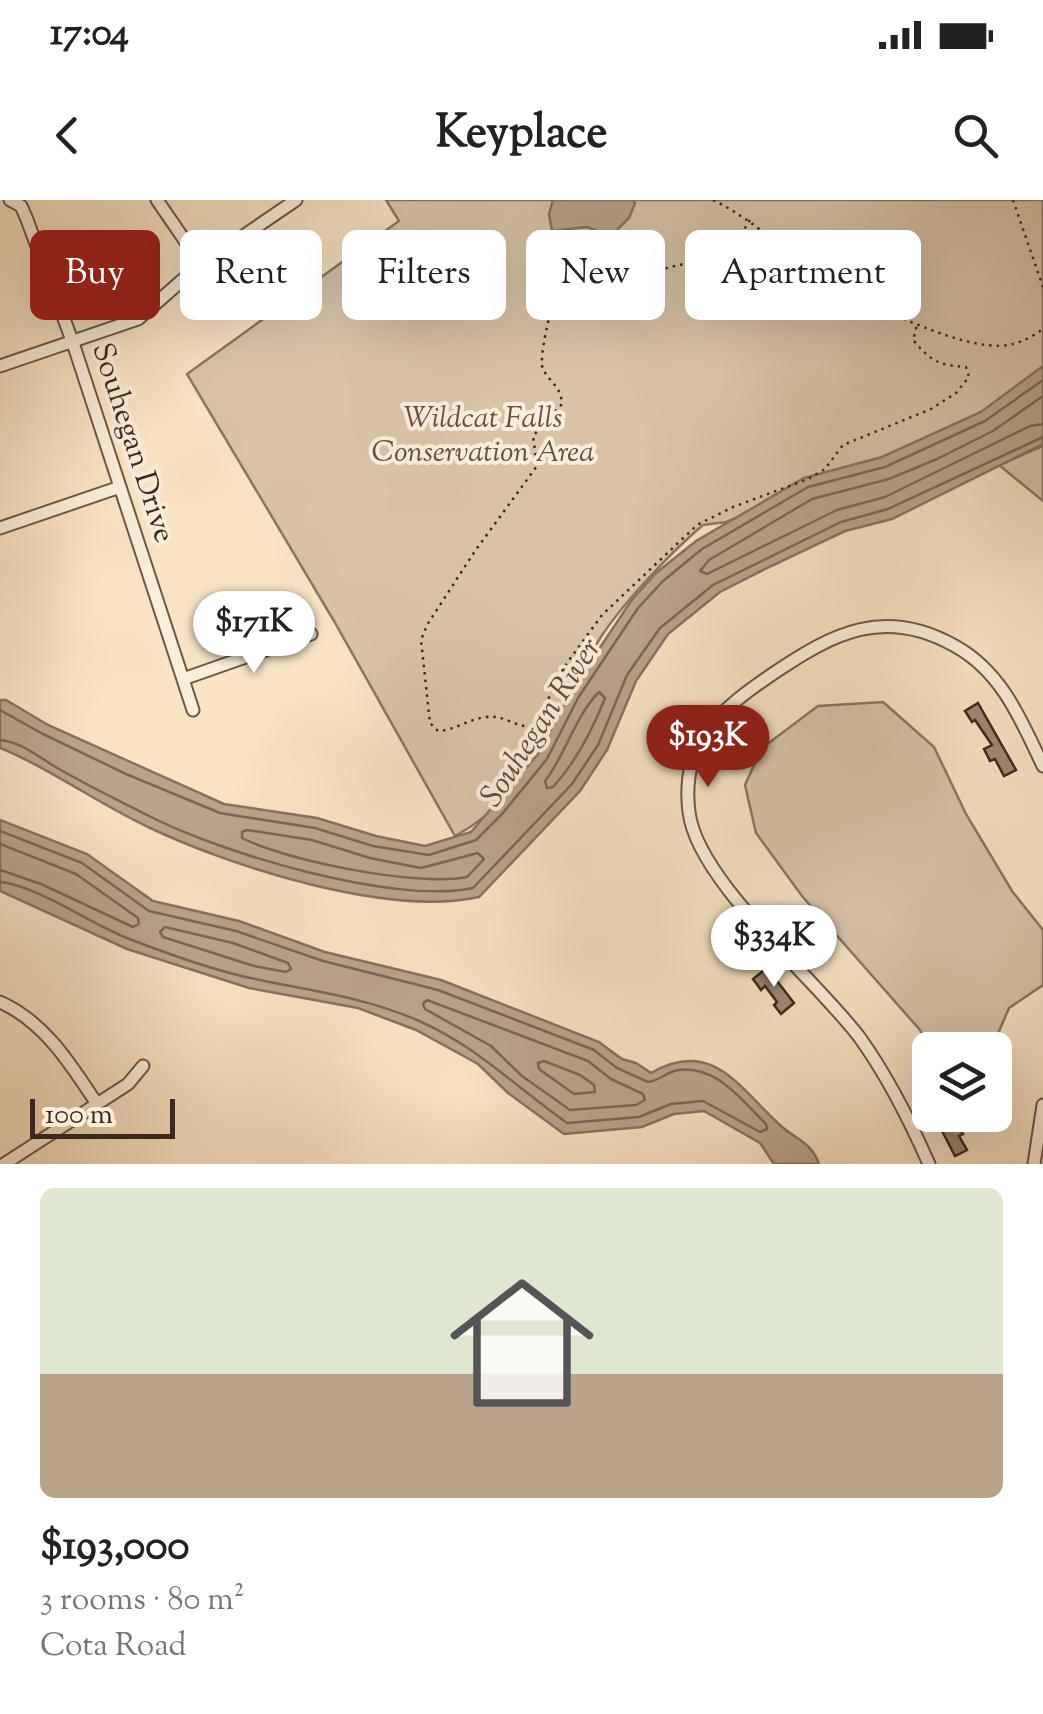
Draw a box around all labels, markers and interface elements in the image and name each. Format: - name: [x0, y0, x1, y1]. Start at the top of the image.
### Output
- text: 17:04: [50, 8, 129, 62]
- text: Keyplace: [435, 103, 608, 168]
- icon: back: [40, 108, 95, 163]
- icon: search: [948, 108, 1003, 163]
- chip: Buy: [30, 230, 160, 320]
- chip: Rent: [180, 230, 322, 320]
- chip: Filters: [342, 230, 506, 320]
- chip: New: [526, 230, 665, 320]
- chip: Apartment: [685, 230, 921, 320]
- street label: Souhegan Drive: [79, 338, 185, 548]
- park label: Wildcat Falls Conservation Area: [371, 398, 595, 475]
- pin: $171K: [184, 591, 324, 676]
- text: $171K: [215, 600, 293, 646]
- water label: Souhegan River: [470, 629, 614, 817]
- pin: $193K: [638, 705, 778, 790]
- text: $193K: [668, 714, 748, 760]
- pin: $334K: [704, 905, 844, 990]
- text: $334K: [733, 914, 815, 960]
- map controls: [912, 1032, 1012, 1132]
- button: layers: [912, 1032, 1012, 1132]
- scale bar: [30, 1094, 175, 1138]
- text: 100 m: [45, 1096, 113, 1136]
- icon: home: [432, 1253, 612, 1433]
- text: $193,000: [40, 1518, 190, 1578]
- text: 3 rooms · 80 m²: [40, 1578, 244, 1624]
- text: Cota Road: [40, 1624, 187, 1670]

